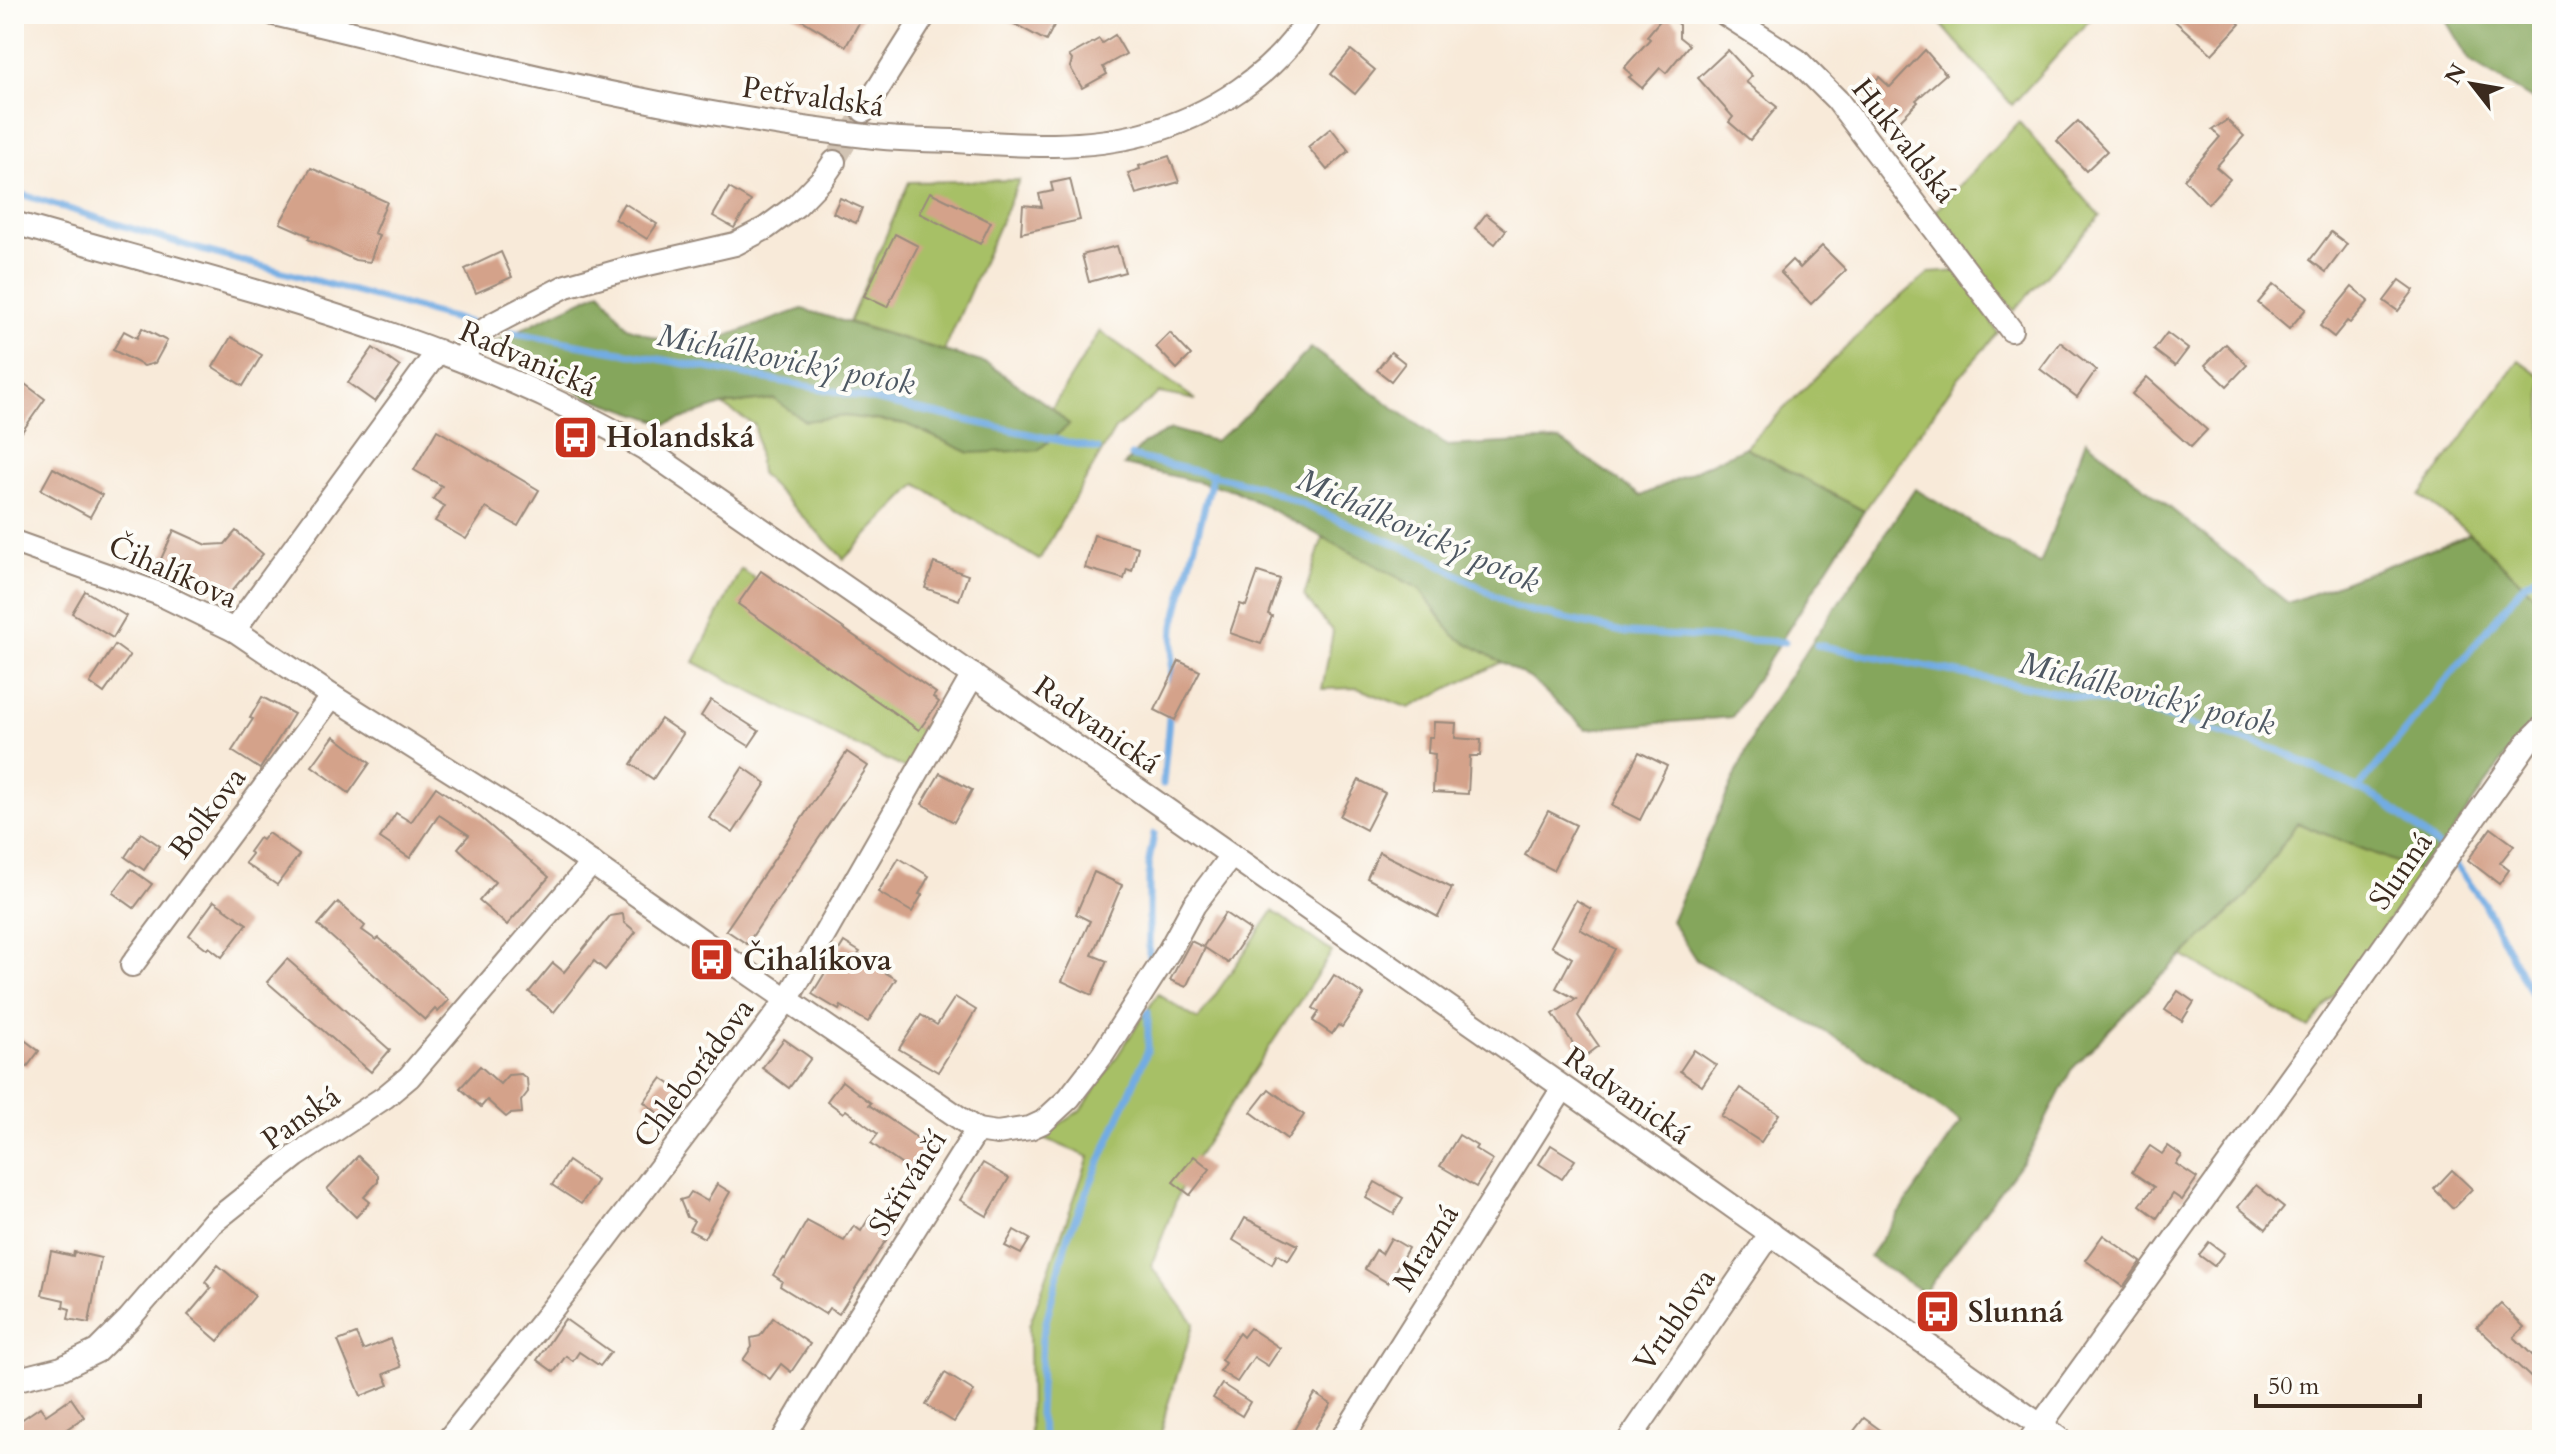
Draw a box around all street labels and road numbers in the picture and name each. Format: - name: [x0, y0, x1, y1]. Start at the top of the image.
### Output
- street label: Petřvaldská: [740, 67, 886, 127]
- street label: Hukvaldská: [1842, 70, 1966, 212]
- street label: Radvanická: [453, 311, 603, 407]
- street label: Čihalíkova: [102, 525, 244, 619]
- street label: Radvanická: [1025, 666, 1169, 784]
- street label: Bolkova: [160, 759, 256, 867]
- street label: Slunná: [2359, 824, 2443, 918]
- street label: Chleborádova: [624, 990, 764, 1156]
- street label: Radvanická: [1555, 1037, 1699, 1155]
- street label: Panská: [254, 1076, 348, 1160]
- street label: Skřivánčí: [859, 1122, 957, 1244]
- street label: Mrazná: [1383, 1197, 1469, 1299]
- street label: Vrublova: [1624, 1260, 1726, 1380]

